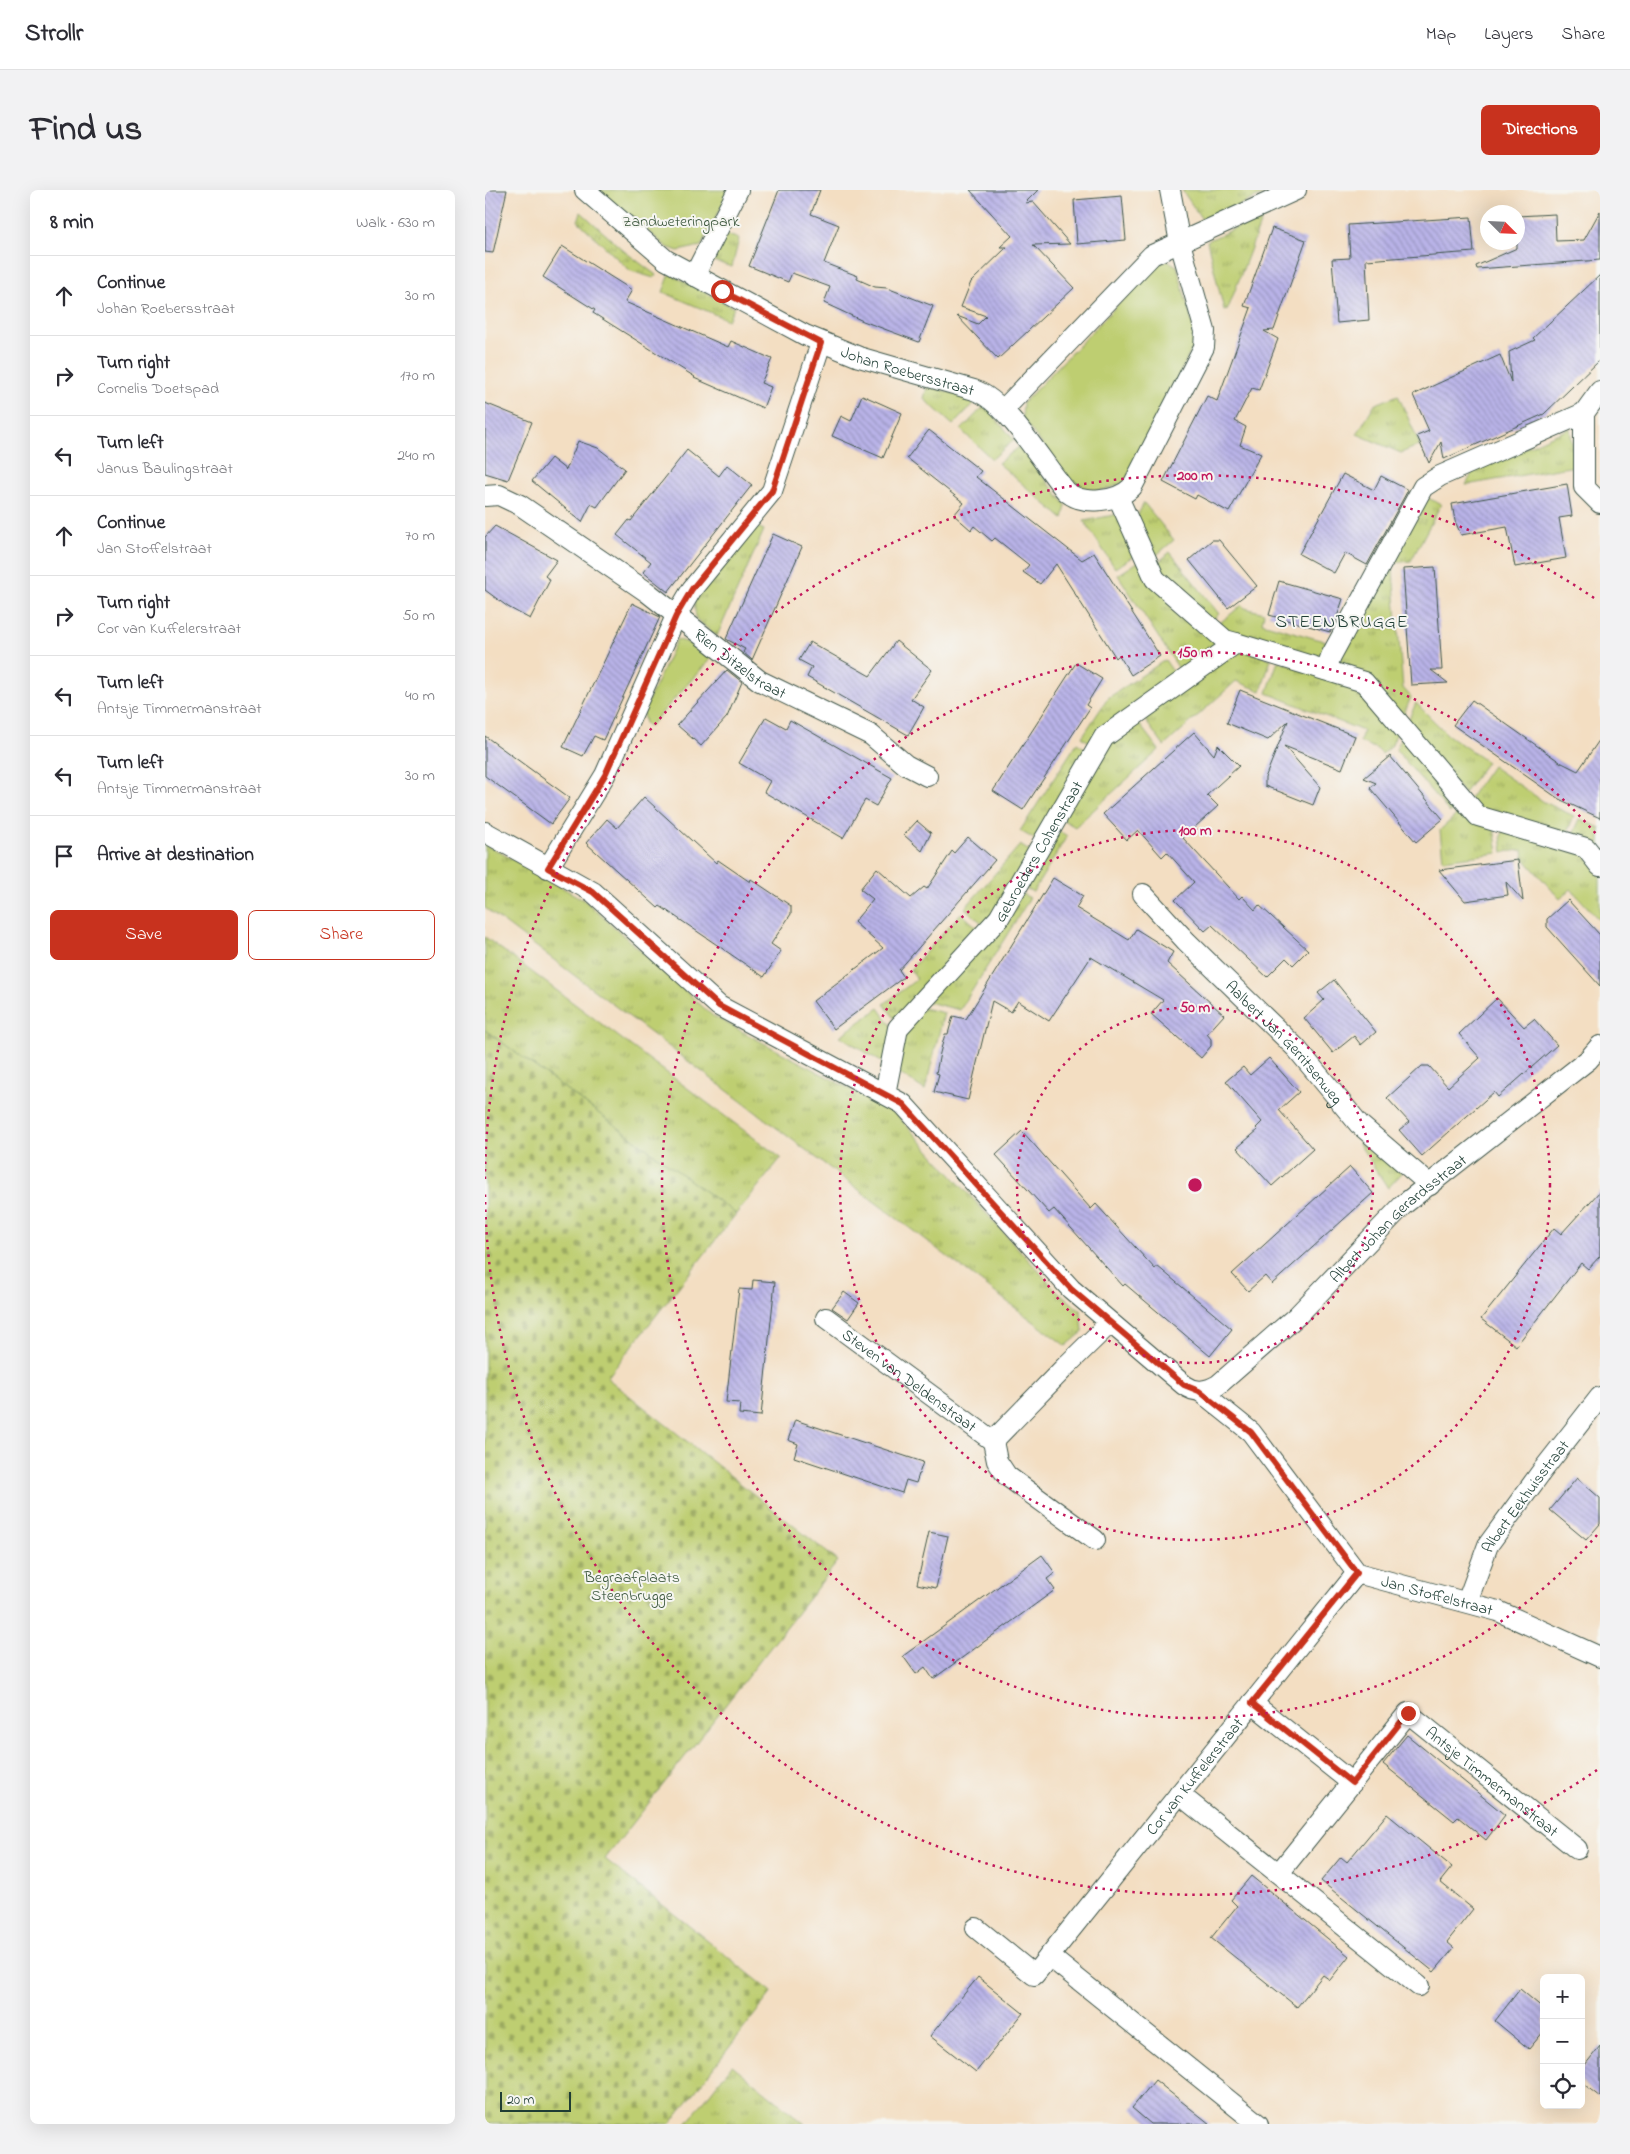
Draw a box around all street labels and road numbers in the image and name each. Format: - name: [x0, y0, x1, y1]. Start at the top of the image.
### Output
- street label: Johan Roebersstraat: [837, 341, 977, 404]
- street label: Rien Ditzelstraat: [688, 623, 790, 706]
- street label: Gebroeders Cohenstraat: [989, 776, 1090, 927]
- street label: Aalbert Jan Gerritsenweg: [1219, 975, 1348, 1110]
- street label: Albert Johan Gerardsstraat: [1325, 1149, 1473, 1289]
- street label: Steven van Deldenstraat: [836, 1324, 981, 1439]
- street label: Albert Eekhuisstraat: [1476, 1435, 1576, 1556]
- street label: Jan Stoffelstraat: [1378, 1570, 1496, 1623]
- street label: Cor van Kuffelerstraat: [1141, 1713, 1250, 1841]
- street label: Antsje Timmermanstraat: [1420, 1722, 1563, 1844]

